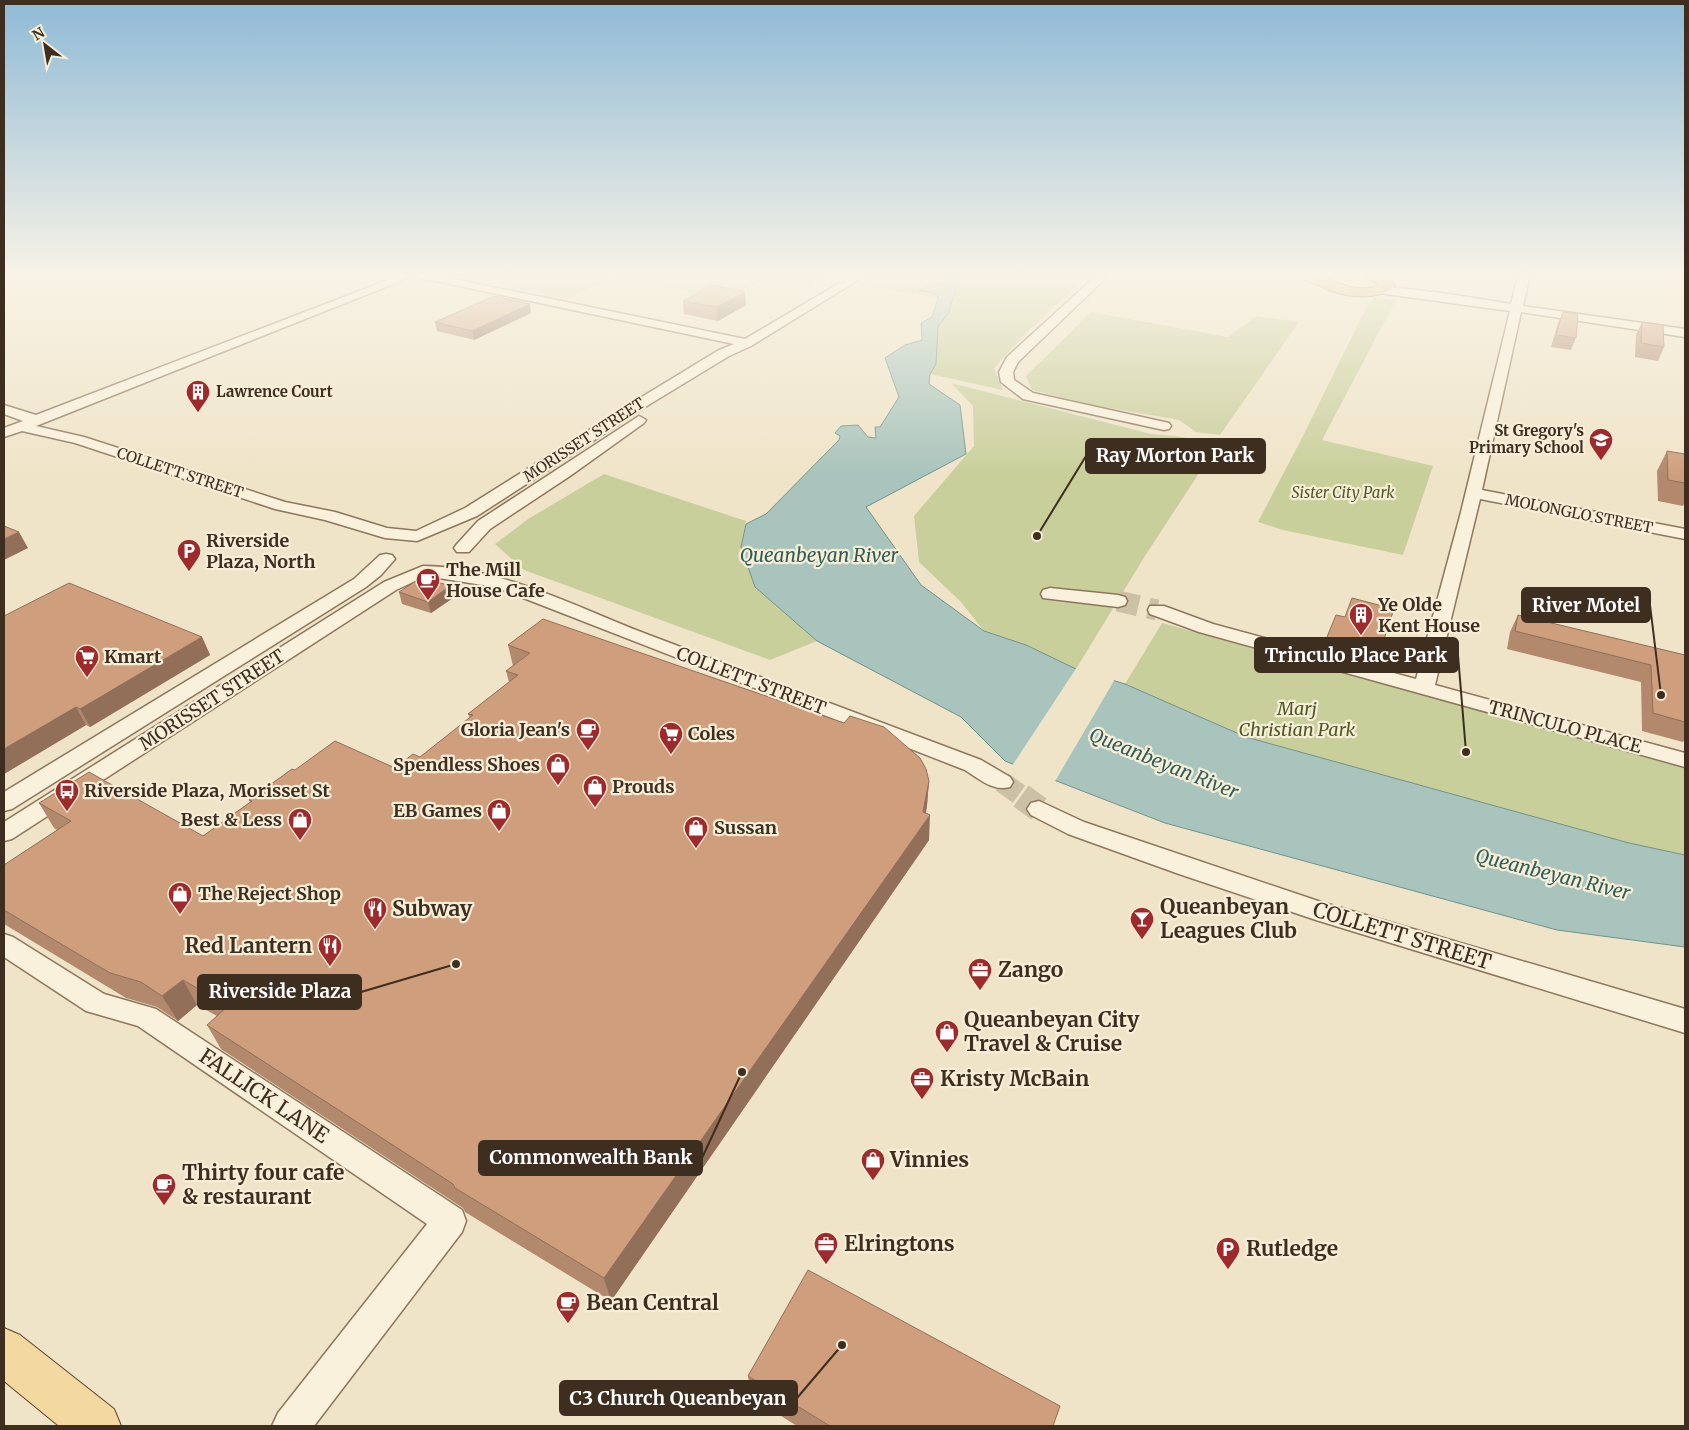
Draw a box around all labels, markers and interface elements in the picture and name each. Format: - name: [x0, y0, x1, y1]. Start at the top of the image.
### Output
- north arrow: [20, 20, 70, 70]
- text: N: [29, 23, 48, 44]
- building icon: Lawrence Court: [185, 379, 211, 413]
- place label: Lawrence Court: [216, 382, 333, 401]
- street label: MORISSET STREET: [520, 393, 648, 486]
- place label: St Gregory's Primary School: [1469, 421, 1584, 457]
- school or university icon: St Gregory's Primary School: [1588, 427, 1614, 461]
- callout: Ray Morton Park: [1086, 439, 1265, 473]
- street label: COLLETT STREET: [114, 443, 246, 502]
- text: Ray Morton Park: [1096, 443, 1255, 467]
- park label: Sister City Park: [1292, 483, 1395, 502]
- street label: MOLONGLO STREET: [1504, 490, 1655, 537]
- place label: Riverside Plaza, North: [206, 529, 315, 573]
- parking icon: Riverside Plaza, North: [176, 538, 202, 572]
- water label: Queanbeyan River: [740, 543, 899, 567]
- place label: The Mill House Cafe: [446, 558, 545, 602]
- cafe icon: The Mill House Cafe: [415, 567, 441, 601]
- callout: River Motel: [1522, 588, 1650, 622]
- place label: Ye Olde Kent House: [1377, 593, 1480, 637]
- text: River Motel: [1532, 593, 1640, 617]
- building icon: Ye Olde Kent House: [1348, 602, 1374, 636]
- callout: Trinculo Place Park: [1255, 638, 1458, 672]
- street label: COLLETT STREET: [673, 641, 830, 720]
- text: Trinculo Place Park: [1265, 643, 1448, 667]
- supermarket icon: Kmart: [74, 644, 100, 678]
- street label: MORISSET STREET: [135, 644, 289, 755]
- place label: Kmart: [104, 645, 162, 668]
- street label: TRINCULO PLACE: [1486, 695, 1645, 758]
- park label: Marj Christian Park: [1239, 697, 1356, 741]
- cafe icon: Gloria Jean's: [575, 717, 601, 751]
- place label: Gloria Jean's: [461, 718, 570, 741]
- supermarket icon: Coles: [658, 721, 684, 755]
- place label: Coles: [688, 722, 735, 745]
- water label: Queanbeyan River: [1086, 722, 1242, 804]
- shop icon: Spendless Shoes: [545, 752, 571, 786]
- place label: Spendless Shoes: [393, 753, 540, 776]
- shop icon: Prouds: [582, 774, 608, 808]
- place label: Prouds: [612, 775, 675, 798]
- bus stop icon: Riverside Plaza, Morisset St: [54, 778, 80, 812]
- place label: Riverside Plaza, Morisset St: [84, 779, 331, 802]
- shop icon: EB Games: [486, 798, 512, 832]
- place label: EB Games: [393, 799, 482, 822]
- shop icon: Best & Less: [287, 807, 313, 841]
- place label: Best & Less: [180, 808, 282, 831]
- shop icon: Sussan: [683, 815, 709, 849]
- place label: Sussan: [714, 816, 777, 839]
- water label: Queanbeyan River: [1473, 843, 1633, 905]
- shop icon: The Reject Shop: [167, 881, 193, 915]
- place label: The Reject Shop: [198, 882, 341, 905]
- place label: Queanbeyan Leagues Club: [1160, 893, 1297, 944]
- place label: Subway: [392, 895, 473, 922]
- restaurant icon: Subway: [362, 896, 388, 930]
- street label: COLLETT STREET: [1310, 896, 1495, 976]
- bar icon: Queanbeyan Leagues Club: [1129, 906, 1155, 940]
- place label: Red Lantern: [184, 932, 312, 959]
- restaurant icon: Red Lantern: [317, 933, 343, 967]
- place label: Zango: [998, 956, 1063, 983]
- office icon: Zango: [967, 957, 993, 991]
- callout: Riverside Plaza: [198, 975, 361, 1009]
- text: Riverside Plaza: [209, 979, 352, 1003]
- place label: Queanbeyan City Travel & Cruise: [964, 1006, 1140, 1057]
- shop icon: Queanbeyan City Travel & Cruise: [934, 1019, 960, 1053]
- street label: FALLICK LANE: [194, 1042, 335, 1149]
- place label: Kristy McBain: [940, 1065, 1089, 1092]
- office icon: Kristy McBain: [909, 1066, 935, 1100]
- callout: Commonwealth Bank: [479, 1141, 702, 1175]
- text: Commonwealth Bank: [489, 1145, 693, 1169]
- place label: Vinnies: [889, 1146, 969, 1173]
- shop icon: Vinnies: [860, 1147, 886, 1181]
- place label: Thirty four cafe & restaurant: [182, 1159, 344, 1210]
- cafe icon: Thirty four cafe & restaurant: [151, 1172, 177, 1206]
- place label: Elringtons: [844, 1230, 955, 1257]
- office icon: Elringtons: [813, 1231, 839, 1265]
- place label: Rutledge: [1246, 1235, 1338, 1262]
- parking icon: Rutledge: [1215, 1236, 1241, 1270]
- place label: Bean Central: [586, 1289, 719, 1316]
- cafe icon: Bean Central: [555, 1290, 581, 1324]
- callout: C3 Church Queanbeyan: [560, 1381, 797, 1415]
- text: C3 Church Queanbeyan: [570, 1386, 787, 1410]

